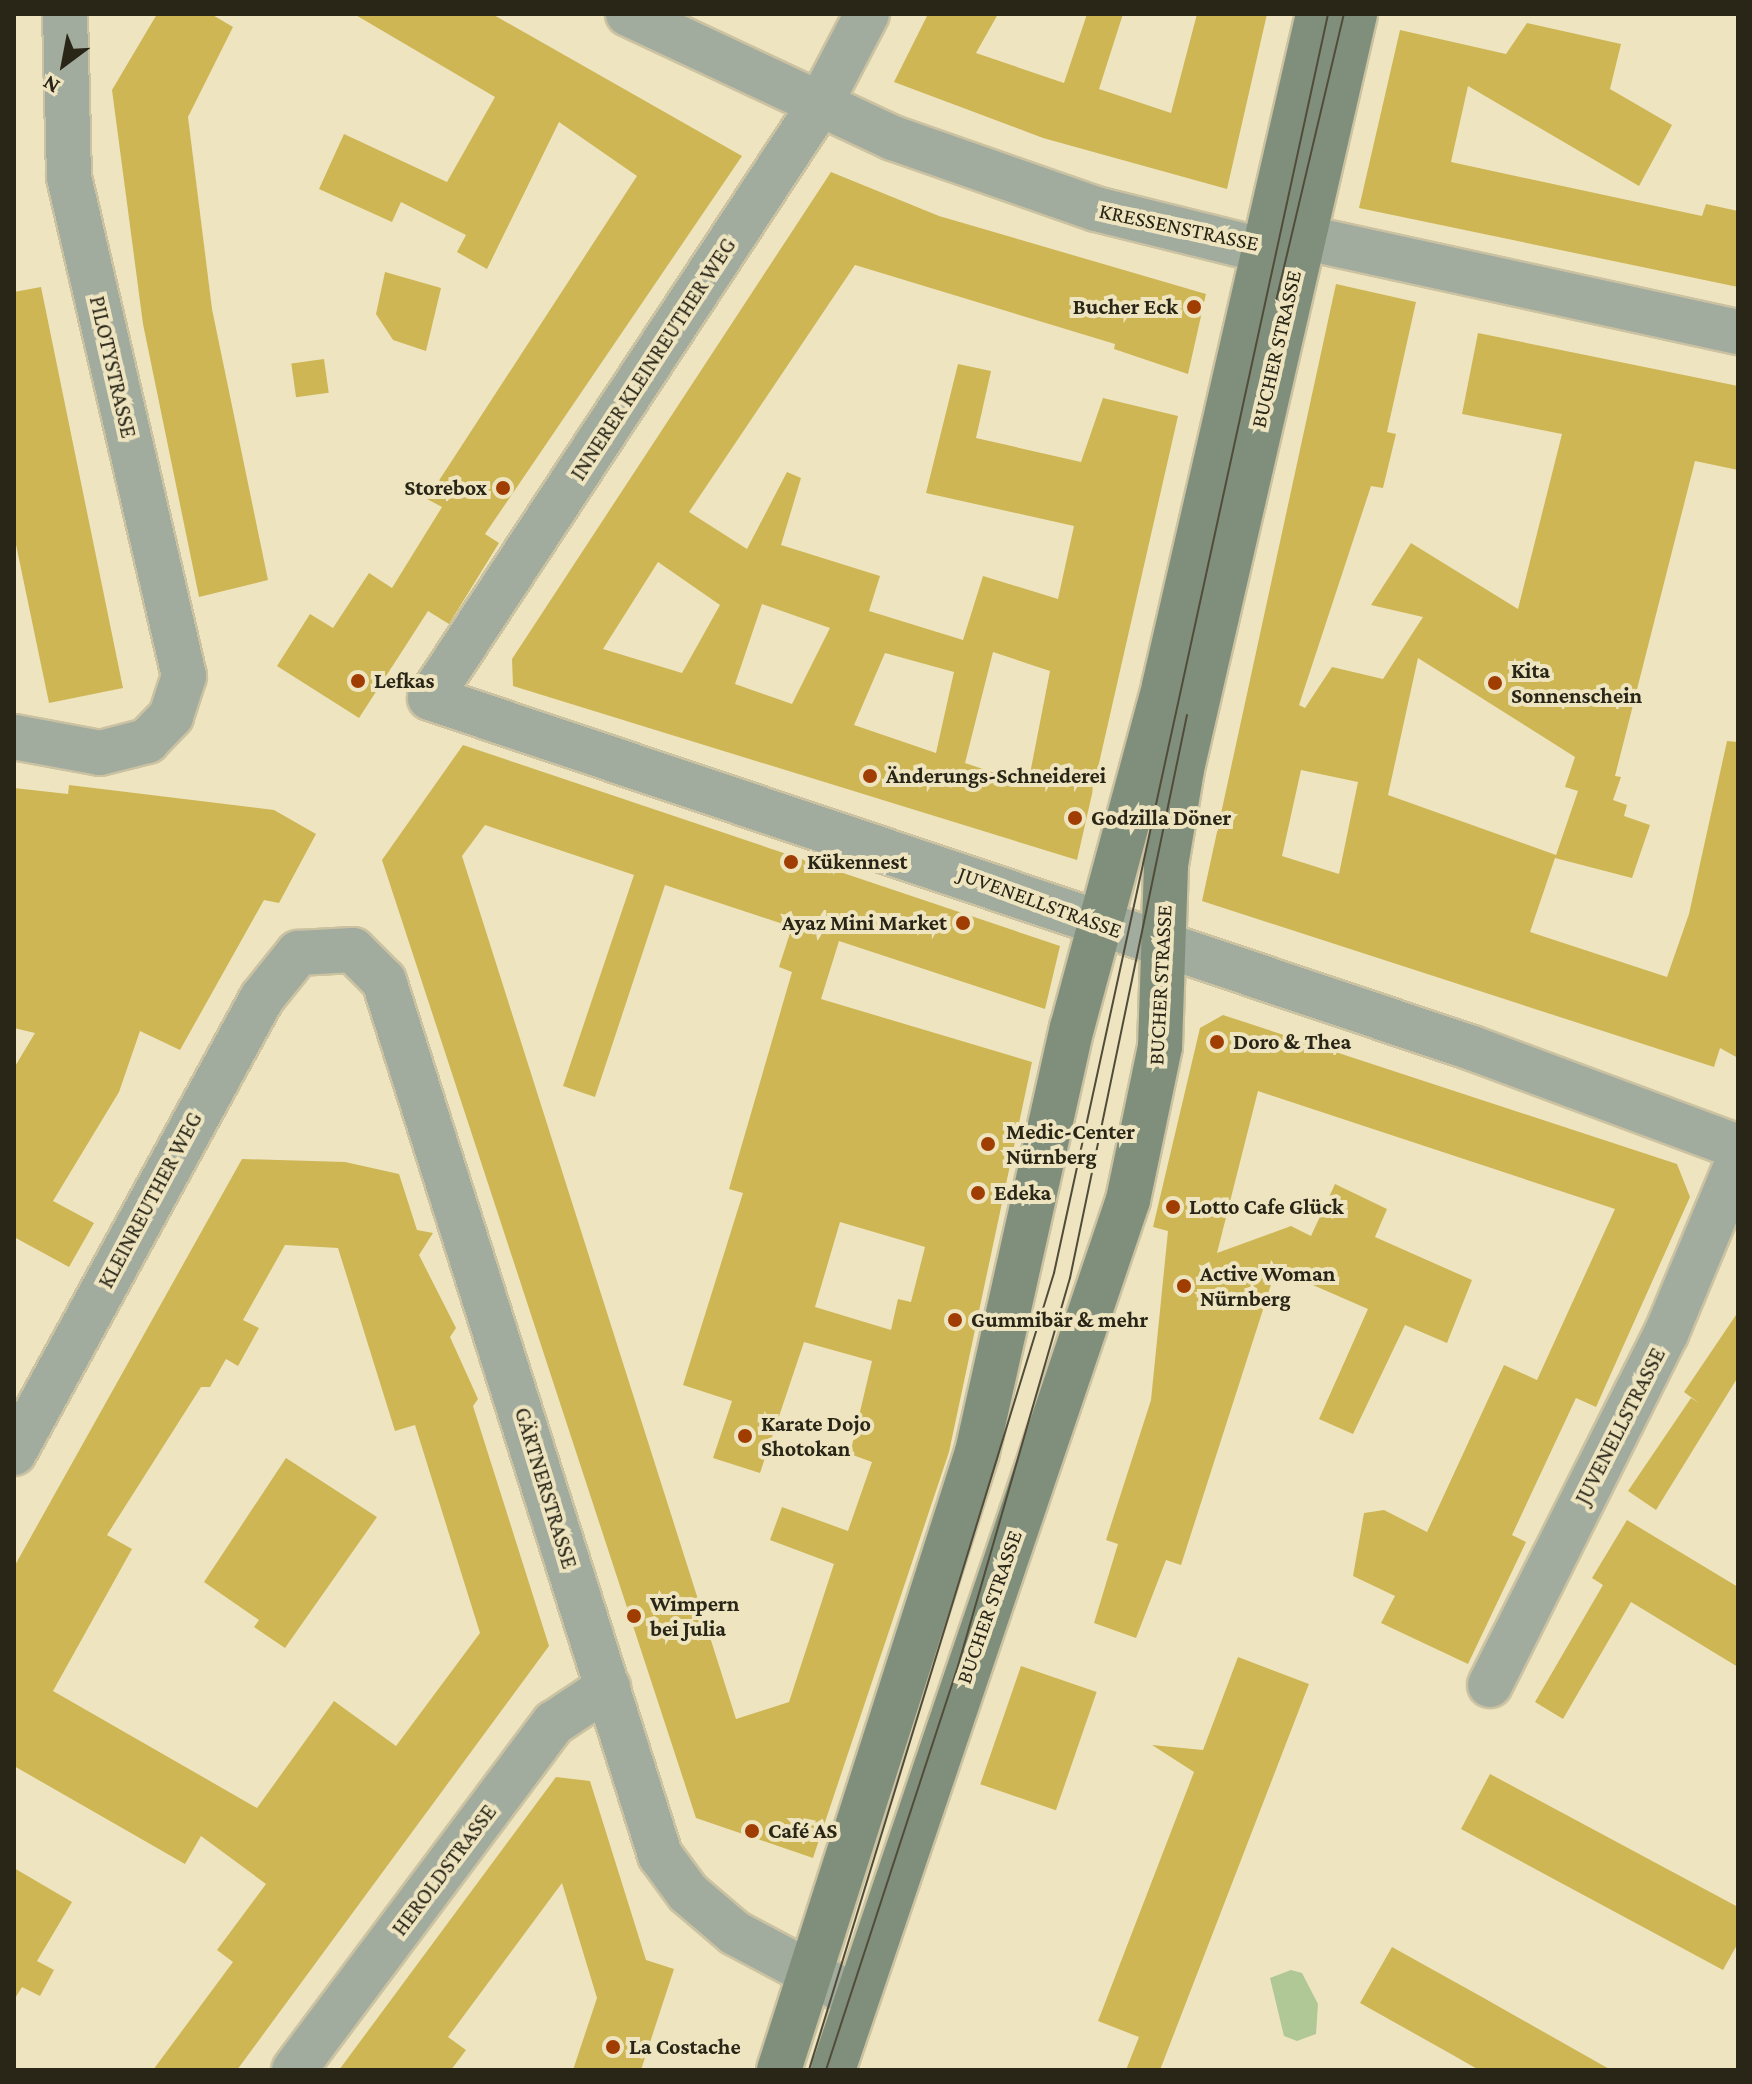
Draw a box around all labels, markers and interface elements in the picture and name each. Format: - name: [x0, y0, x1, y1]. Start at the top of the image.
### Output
- north arrow: [24, 24, 104, 104]
- text: N: [38, 70, 64, 99]
- street label: KRESSENSTRASSE: [1097, 197, 1261, 257]
- street label: INNERER KLEINREUTHER WEG: [565, 233, 741, 485]
- street label: BUCHER STRASSE: [1245, 268, 1307, 430]
- street label: PILOTYSTRASSE: [84, 293, 142, 441]
- place label: Bucher Eck: [1073, 294, 1178, 320]
- marker: Bucher Eck: [1185, 298, 1203, 316]
- place label: Storebox: [404, 475, 487, 501]
- marker: Storebox: [494, 479, 512, 497]
- place label: Kita Sonnenschein: [1511, 657, 1642, 708]
- place label: Lefkas: [374, 668, 435, 694]
- marker: Lefkas: [349, 672, 367, 690]
- marker: Kita Sonnenschein: [1486, 674, 1504, 692]
- place label: Änderungs-Schneiderei: [886, 763, 1106, 789]
- marker: Änderungs-Schneiderei: [861, 767, 879, 785]
- place label: Godzilla Döner: [1091, 805, 1231, 831]
- marker: Godzilla Döner: [1066, 809, 1084, 827]
- place label: Kükennest: [807, 849, 907, 875]
- marker: Kükennest: [782, 853, 800, 871]
- street label: JUVENELLSTRASSE: [955, 860, 1125, 944]
- street label: BUCHER STRASSE: [1143, 904, 1177, 1066]
- place label: Ayaz Mini Market: [782, 910, 947, 936]
- marker: Ayaz Mini Market: [954, 914, 972, 932]
- place label: Doro & Thea: [1233, 1029, 1351, 1055]
- marker: Doro & Thea: [1208, 1033, 1226, 1051]
- street label: KLEINREUTHER WEG: [92, 1107, 208, 1293]
- place label: Medic-Center Nürnberg: [1006, 1118, 1135, 1170]
- marker: Medic-Center Nürnberg: [977, 1133, 999, 1155]
- place label: Edeka: [994, 1180, 1051, 1206]
- marker: Edeka: [969, 1184, 987, 1202]
- place label: Lotto Cafe Glück: [1189, 1194, 1344, 1220]
- marker: Lotto Cafe Glück: [1164, 1198, 1182, 1216]
- place label: Active Woman Nürnberg: [1200, 1260, 1335, 1312]
- marker: Active Woman Nürnberg: [1175, 1277, 1193, 1295]
- place label: Gummibär & mehr: [971, 1307, 1148, 1333]
- marker: Gummibär & mehr: [946, 1311, 964, 1329]
- street label: JUVENELLSTRASSE: [1569, 1343, 1671, 1509]
- street label: GÄRTNERSTRASSE: [509, 1404, 583, 1572]
- place label: Karate Dojo Shotokan: [761, 1410, 871, 1462]
- marker: Karate Dojo Shotokan: [736, 1427, 754, 1445]
- street label: BUCHER STRASSE: [950, 1527, 1028, 1687]
- place label: Wimpern bei Julia: [650, 1590, 739, 1642]
- marker: Wimpern bei Julia: [625, 1607, 643, 1625]
- street label: HEROLDSTRASSE: [386, 1799, 502, 1941]
- place label: Café AS: [768, 1818, 837, 1844]
- marker: Café AS: [743, 1822, 761, 1840]
- place label: La Costache: [629, 2034, 741, 2060]
- marker: La Costache: [604, 2038, 622, 2056]

